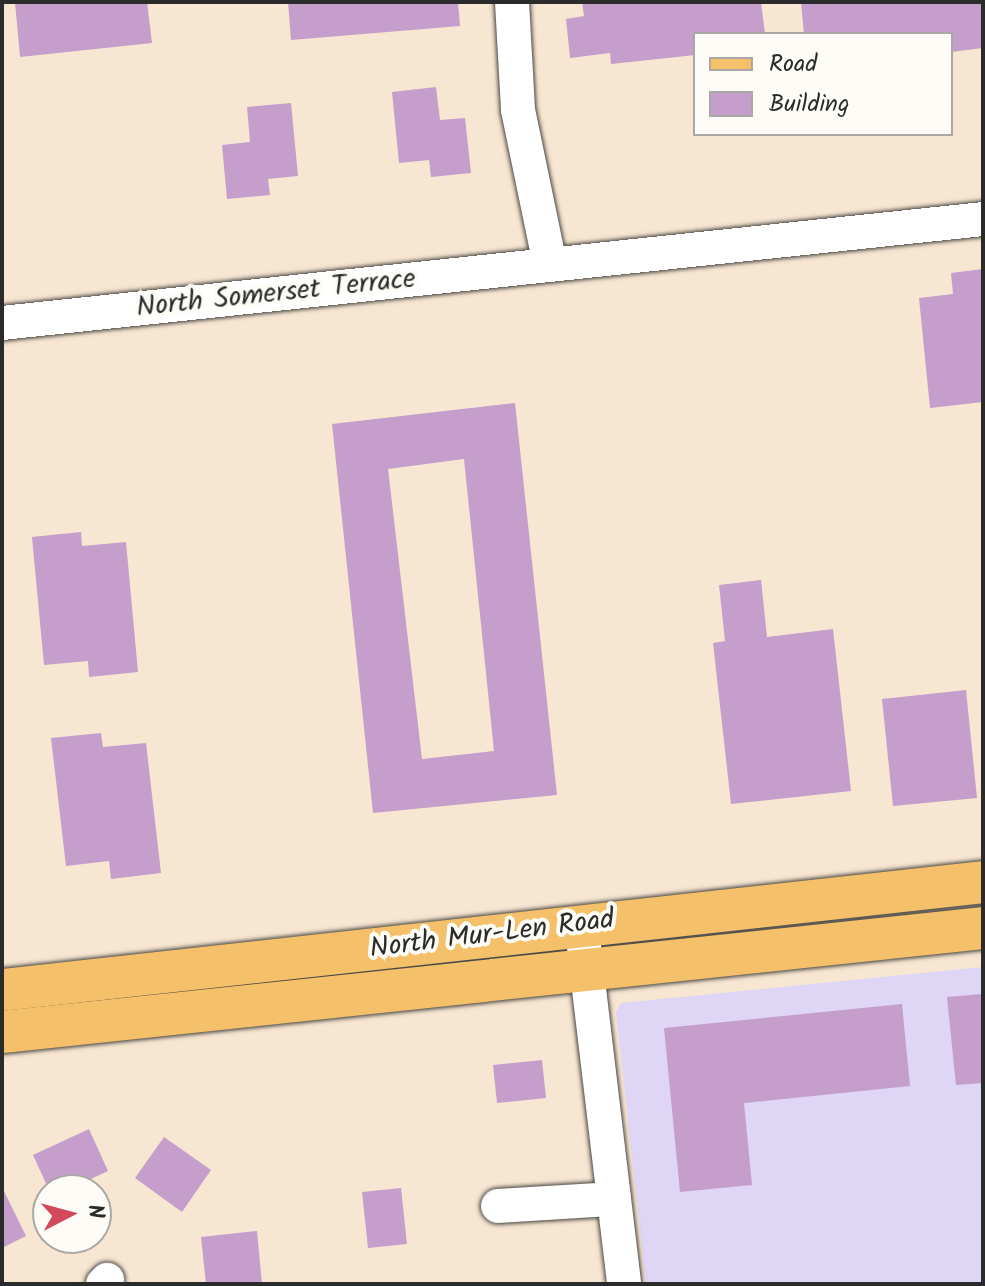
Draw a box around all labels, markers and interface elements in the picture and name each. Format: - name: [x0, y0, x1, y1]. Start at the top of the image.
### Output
- legend: [693, 32, 953, 136]
- text: Road: [769, 45, 817, 84]
- text: Building: [769, 85, 849, 124]
- street label: North Somerset Terrace: [135, 263, 417, 325]
- street label: North Mur-Len Road: [368, 903, 616, 967]
- north arrow: [32, 1174, 112, 1254]
- text: N: [76, 1203, 113, 1220]

